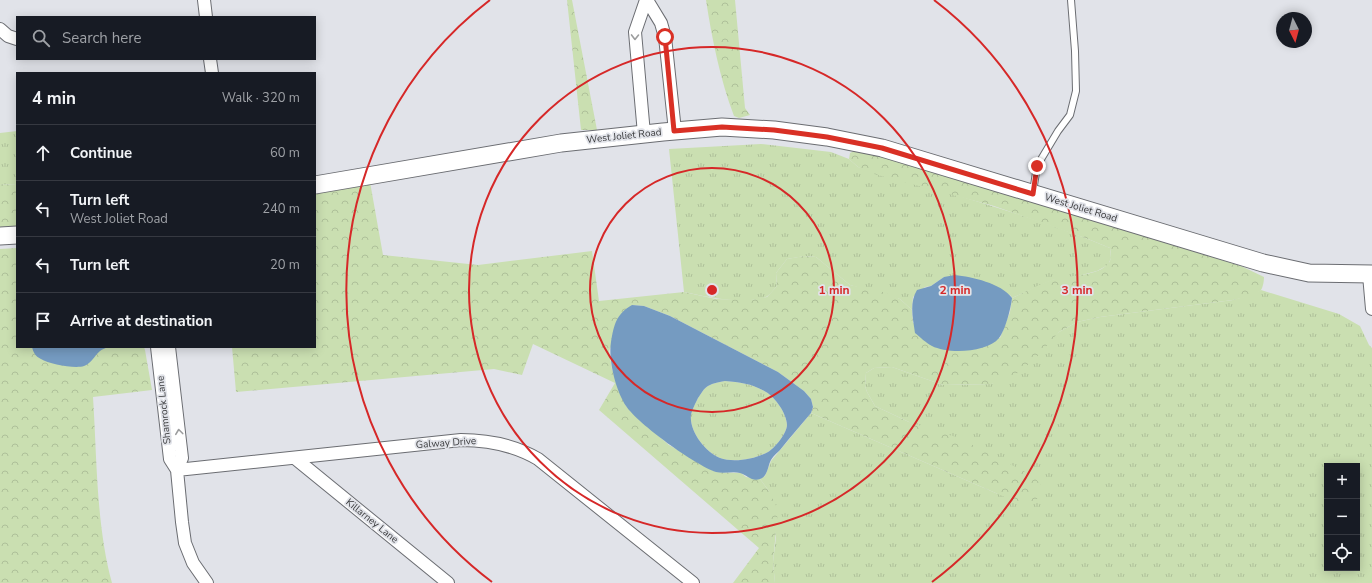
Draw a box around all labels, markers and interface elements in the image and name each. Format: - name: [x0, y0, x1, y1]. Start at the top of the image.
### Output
- north arrow: [1276, 12, 1312, 48]
- search box: [16, 16, 316, 60]
- icon: search: [30, 27, 52, 49]
- text: Search here: [62, 28, 142, 48]
- route start: [656, 28, 674, 46]
- one-way arrow: [631, 34, 639, 40]
- text: 4 min: [32, 87, 76, 110]
- text: Walk · 320 m: [222, 89, 300, 107]
- street label: West Joliet Road: [586, 125, 662, 147]
- icon: ahead: [32, 142, 54, 164]
- text: Continue: [70, 143, 132, 163]
- text: 60 m: [270, 144, 300, 162]
- route end: [1028, 157, 1046, 175]
- text: Turn left: [70, 190, 129, 210]
- street label: West Joliet Road: [1043, 190, 1119, 226]
- icon: left: [32, 198, 54, 220]
- text: 240 m: [262, 200, 300, 218]
- text: West Joliet Road: [70, 210, 168, 228]
- icon: left: [32, 254, 54, 276]
- text: Turn left: [70, 255, 129, 275]
- text: 20 m: [270, 256, 300, 274]
- text: 1 min: [818, 282, 850, 298]
- text: 2 min: [939, 282, 971, 298]
- text: 3 min: [1061, 282, 1093, 298]
- centre of rings: [705, 283, 719, 297]
- icon: arrive: [32, 310, 54, 332]
- text: Arrive at destination: [70, 311, 213, 331]
- street label: Shamrock Lane: [153, 375, 175, 445]
- one-way arrow: [175, 429, 184, 436]
- street label: Galway Drive: [415, 434, 477, 452]
- map controls: [1324, 463, 1360, 571]
- button: +: [1324, 463, 1360, 499]
- street label: Killarney Lane: [343, 496, 401, 546]
- button: −: [1324, 499, 1360, 535]
- button: locate: [1324, 535, 1360, 571]

